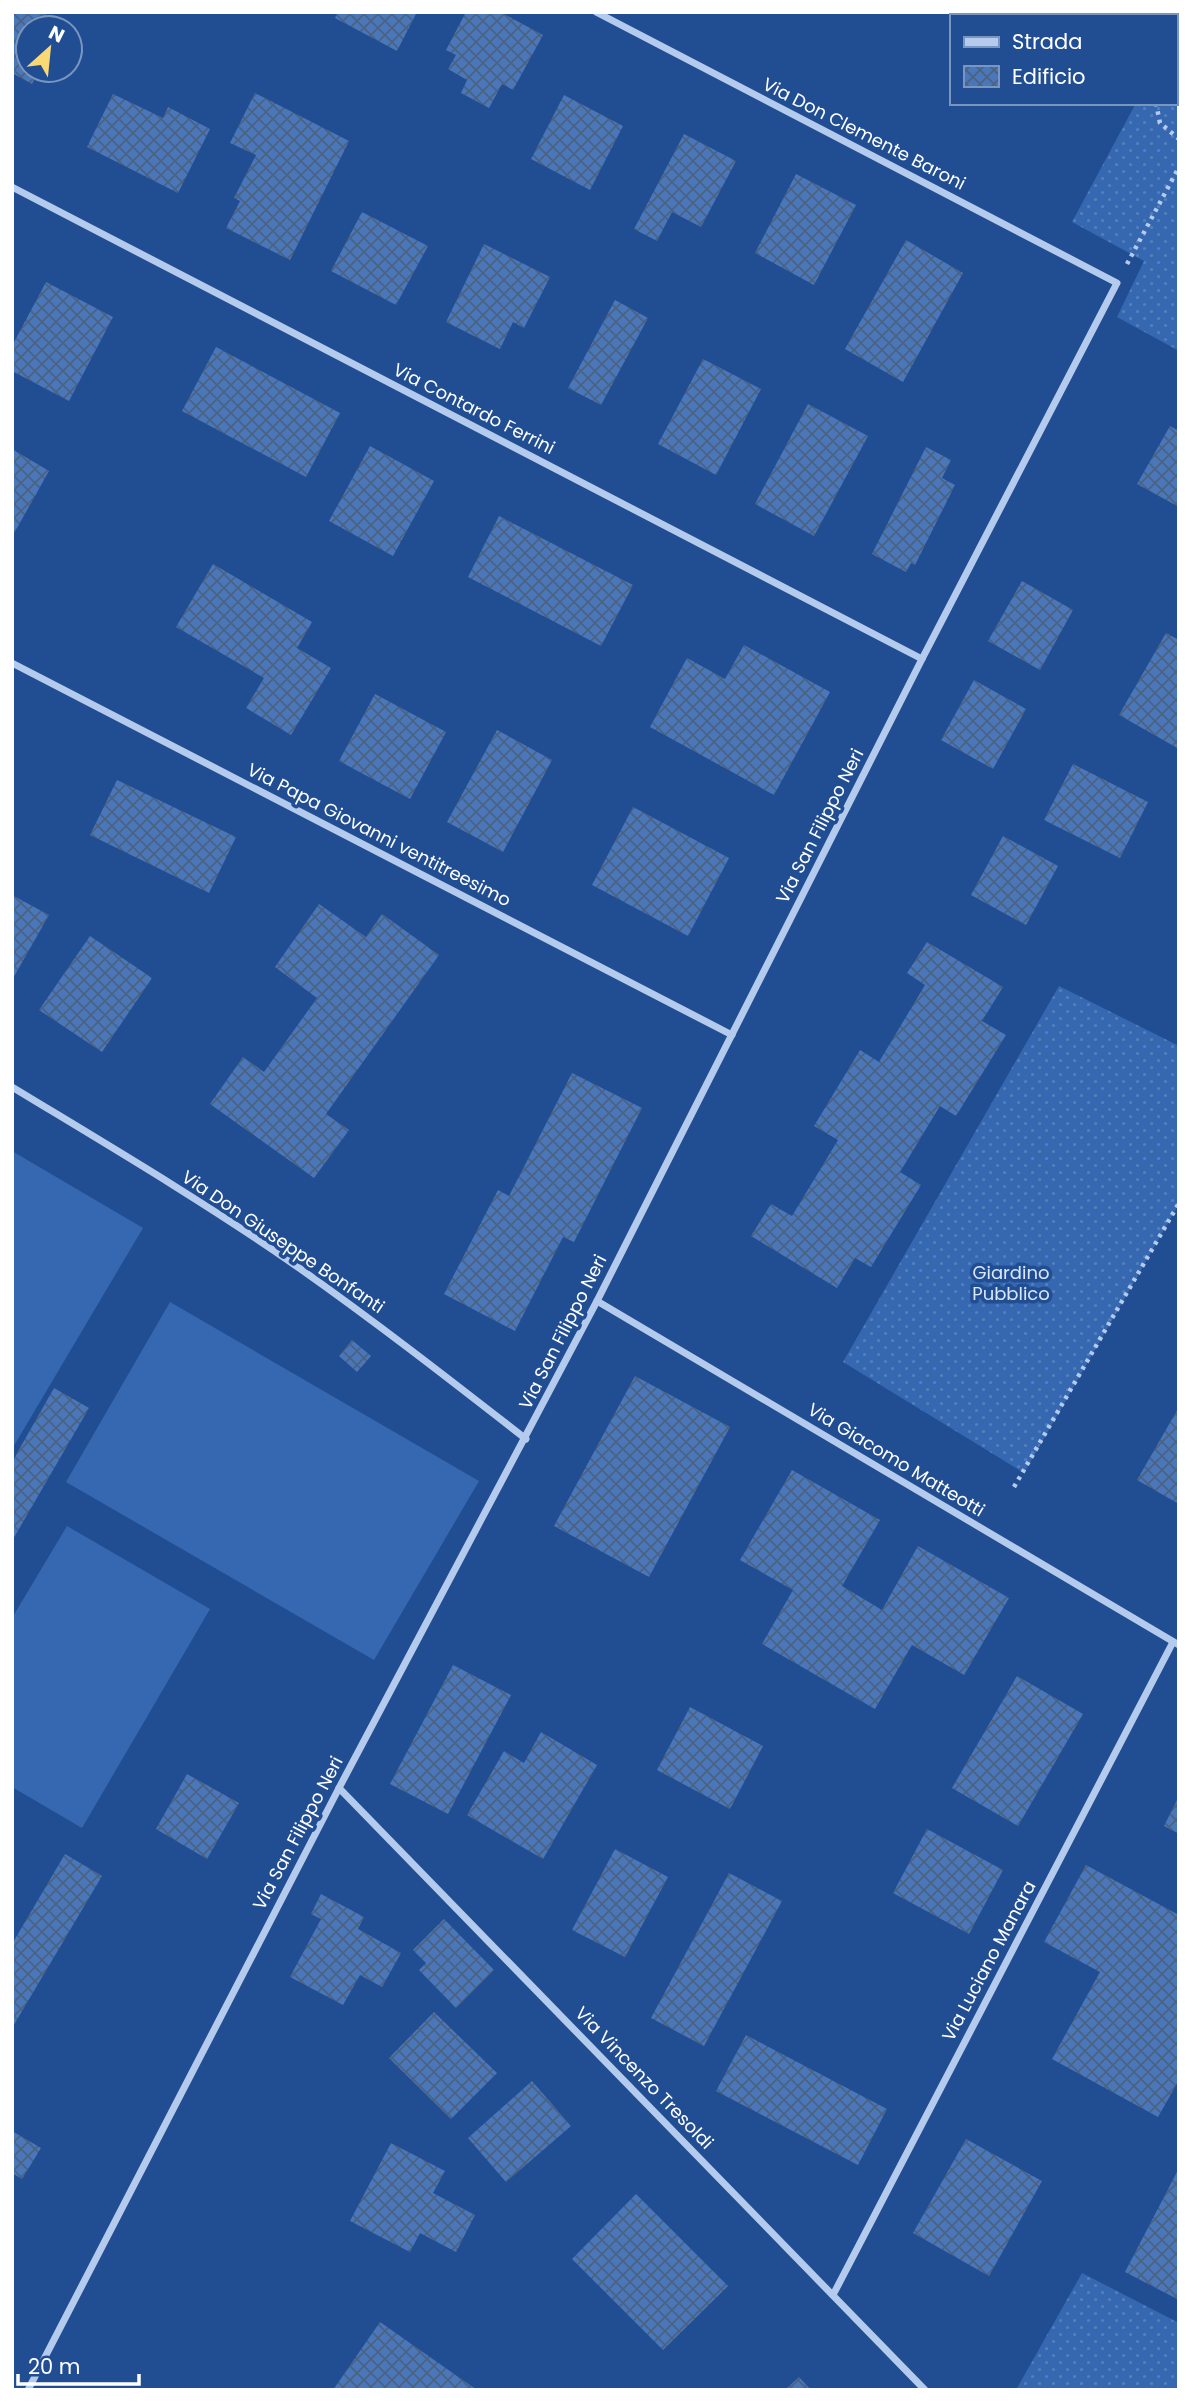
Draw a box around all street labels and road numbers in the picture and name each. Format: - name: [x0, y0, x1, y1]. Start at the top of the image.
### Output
- street label: Via Don Clemente Baroni: [758, 71, 970, 196]
- street label: Via Contardo Ferrini: [389, 357, 559, 460]
- street label: Via San Filippo Neri: [770, 744, 869, 907]
- street label: Via Papa Giovanni ventitreesimo: [243, 757, 515, 912]
- street label: Via Don Giuseppe Bonfanti: [177, 1164, 390, 1319]
- street label: Via San Filippo Neri: [513, 1250, 612, 1413]
- street label: Via Giacomo Matteotti: [803, 1397, 989, 1522]
- street label: Via San Filippo Neri: [246, 1752, 349, 1914]
- street label: Via Luciano Manara: [936, 1876, 1041, 2045]
- street label: Via Vincenzo Tresoldi: [570, 2001, 719, 2154]

